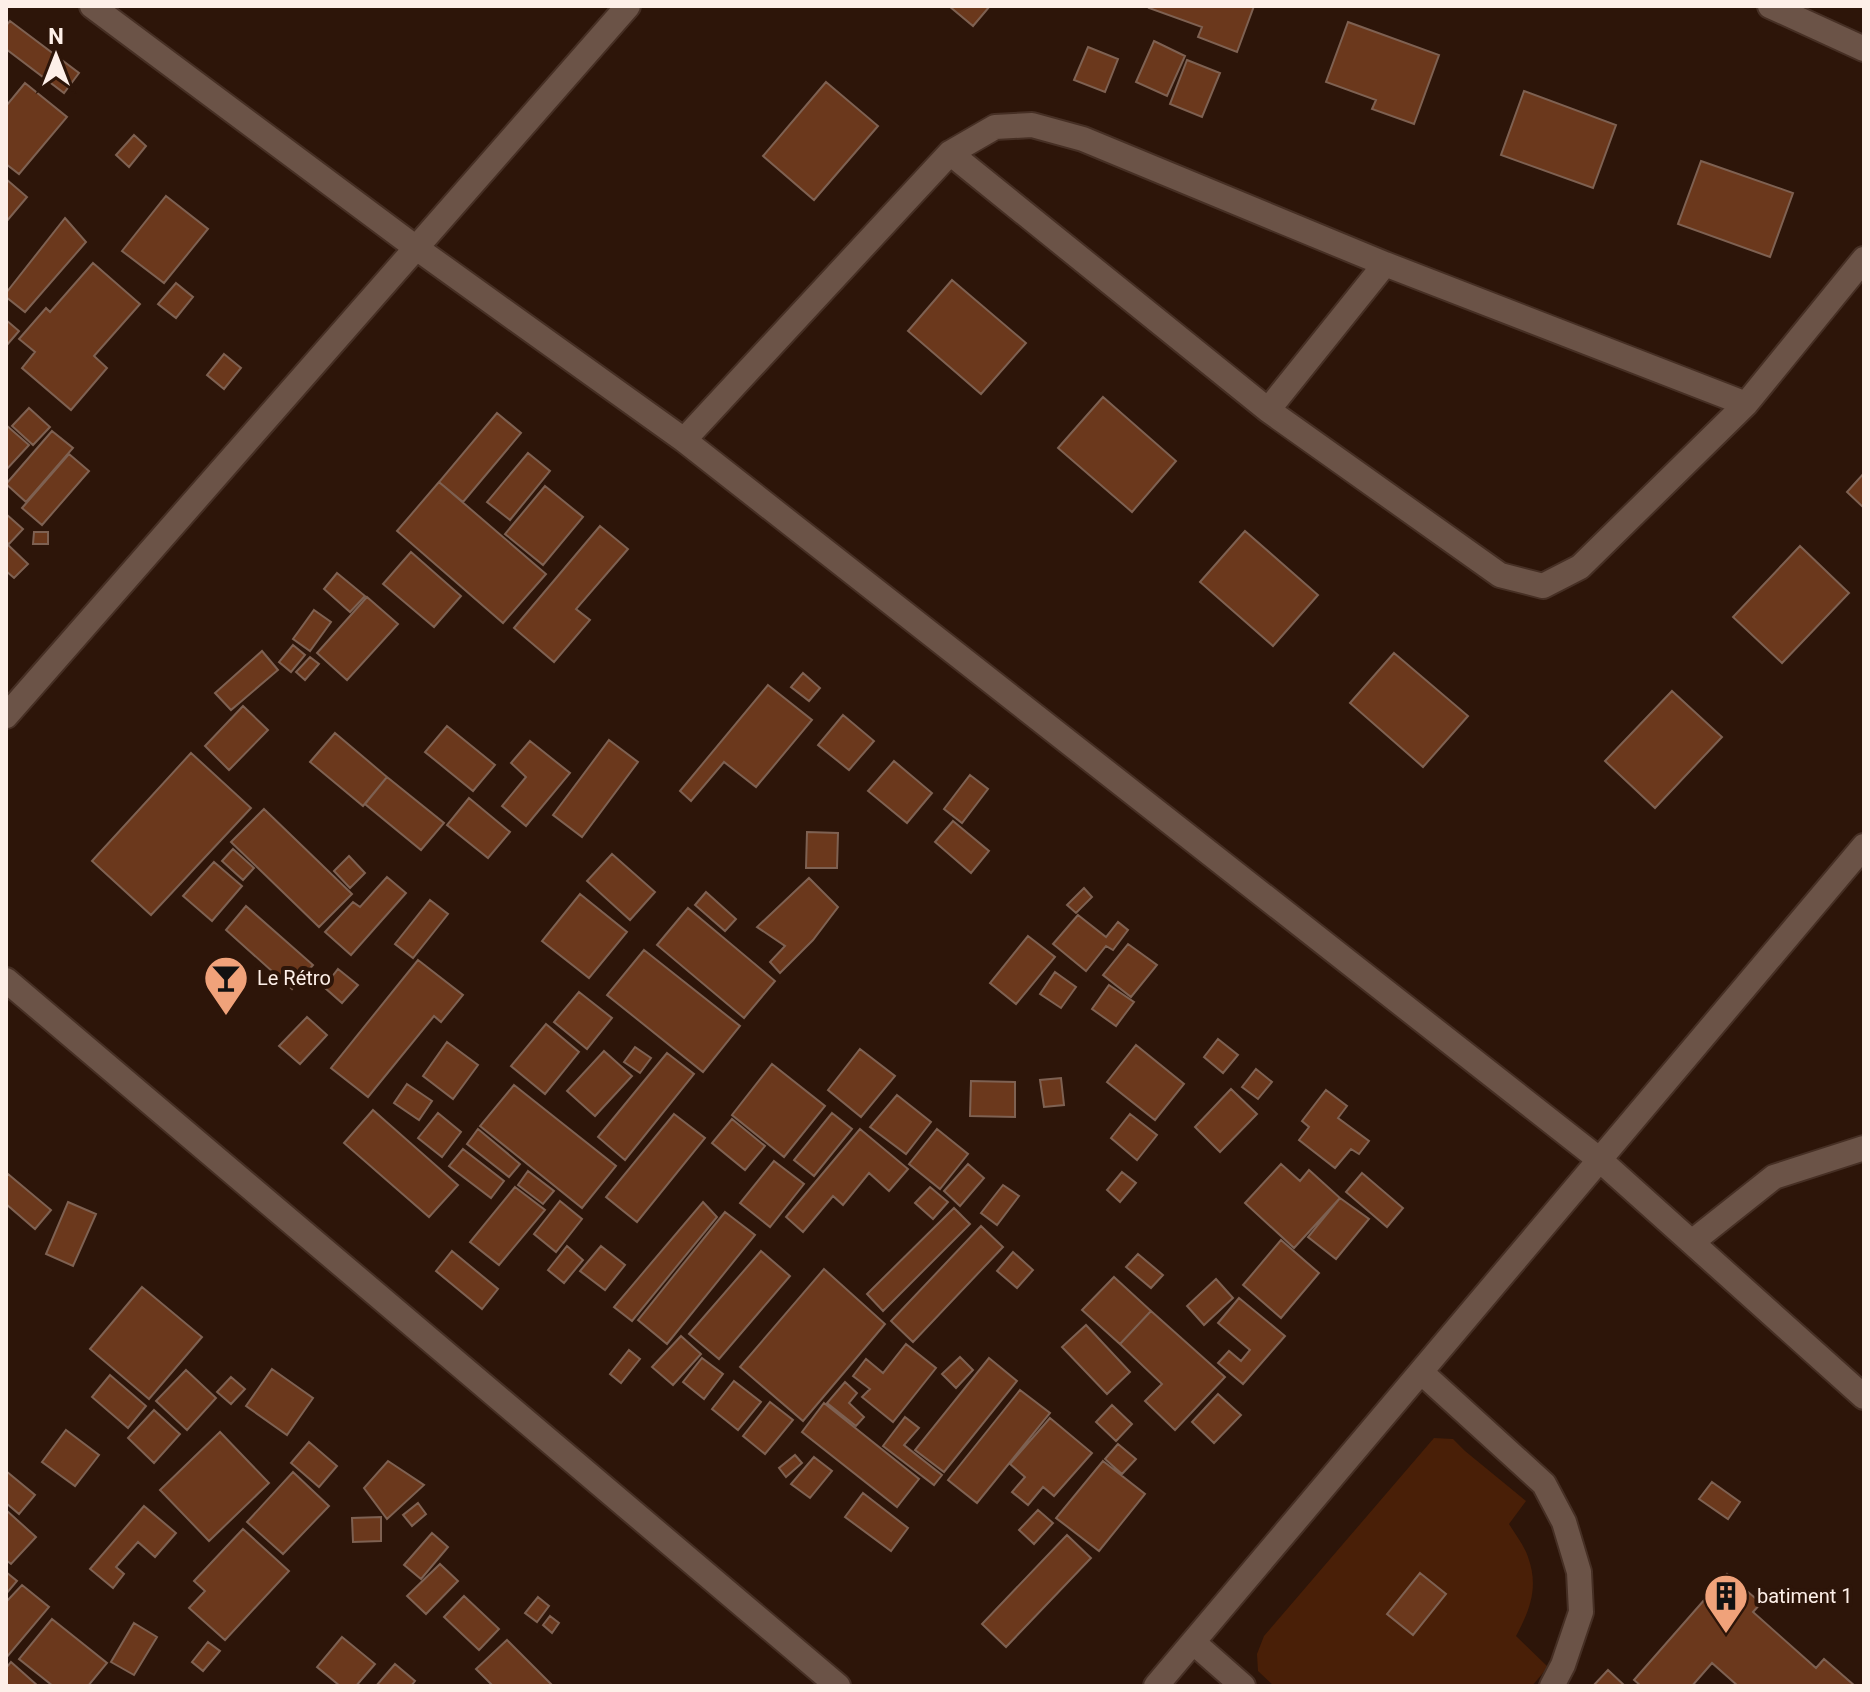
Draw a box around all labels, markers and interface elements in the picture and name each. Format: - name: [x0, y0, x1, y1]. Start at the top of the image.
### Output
- north arrow: [16, 16, 96, 96]
- text: N: [48, 24, 64, 49]
- bar icon: Le Rétro: [202, 954, 250, 1017]
- place label: Le Rétro: [257, 966, 331, 990]
- building icon: batiment 1: [1702, 1572, 1750, 1635]
- place label: batiment 1: [1757, 1584, 1852, 1608]

